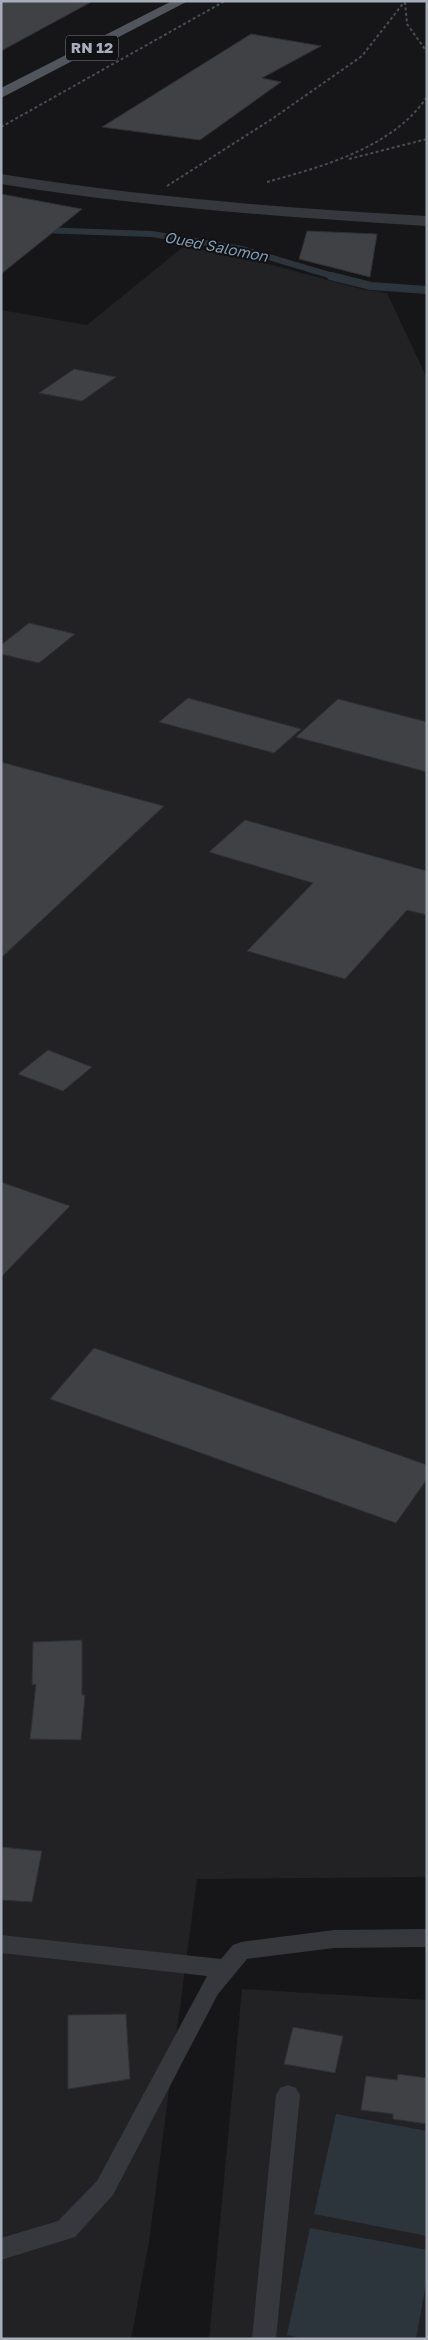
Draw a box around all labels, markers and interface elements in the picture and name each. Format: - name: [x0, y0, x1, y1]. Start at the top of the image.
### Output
- road number: RN 12: [66, 36, 118, 60]
- water label: Oued Salomon: [163, 227, 270, 265]

